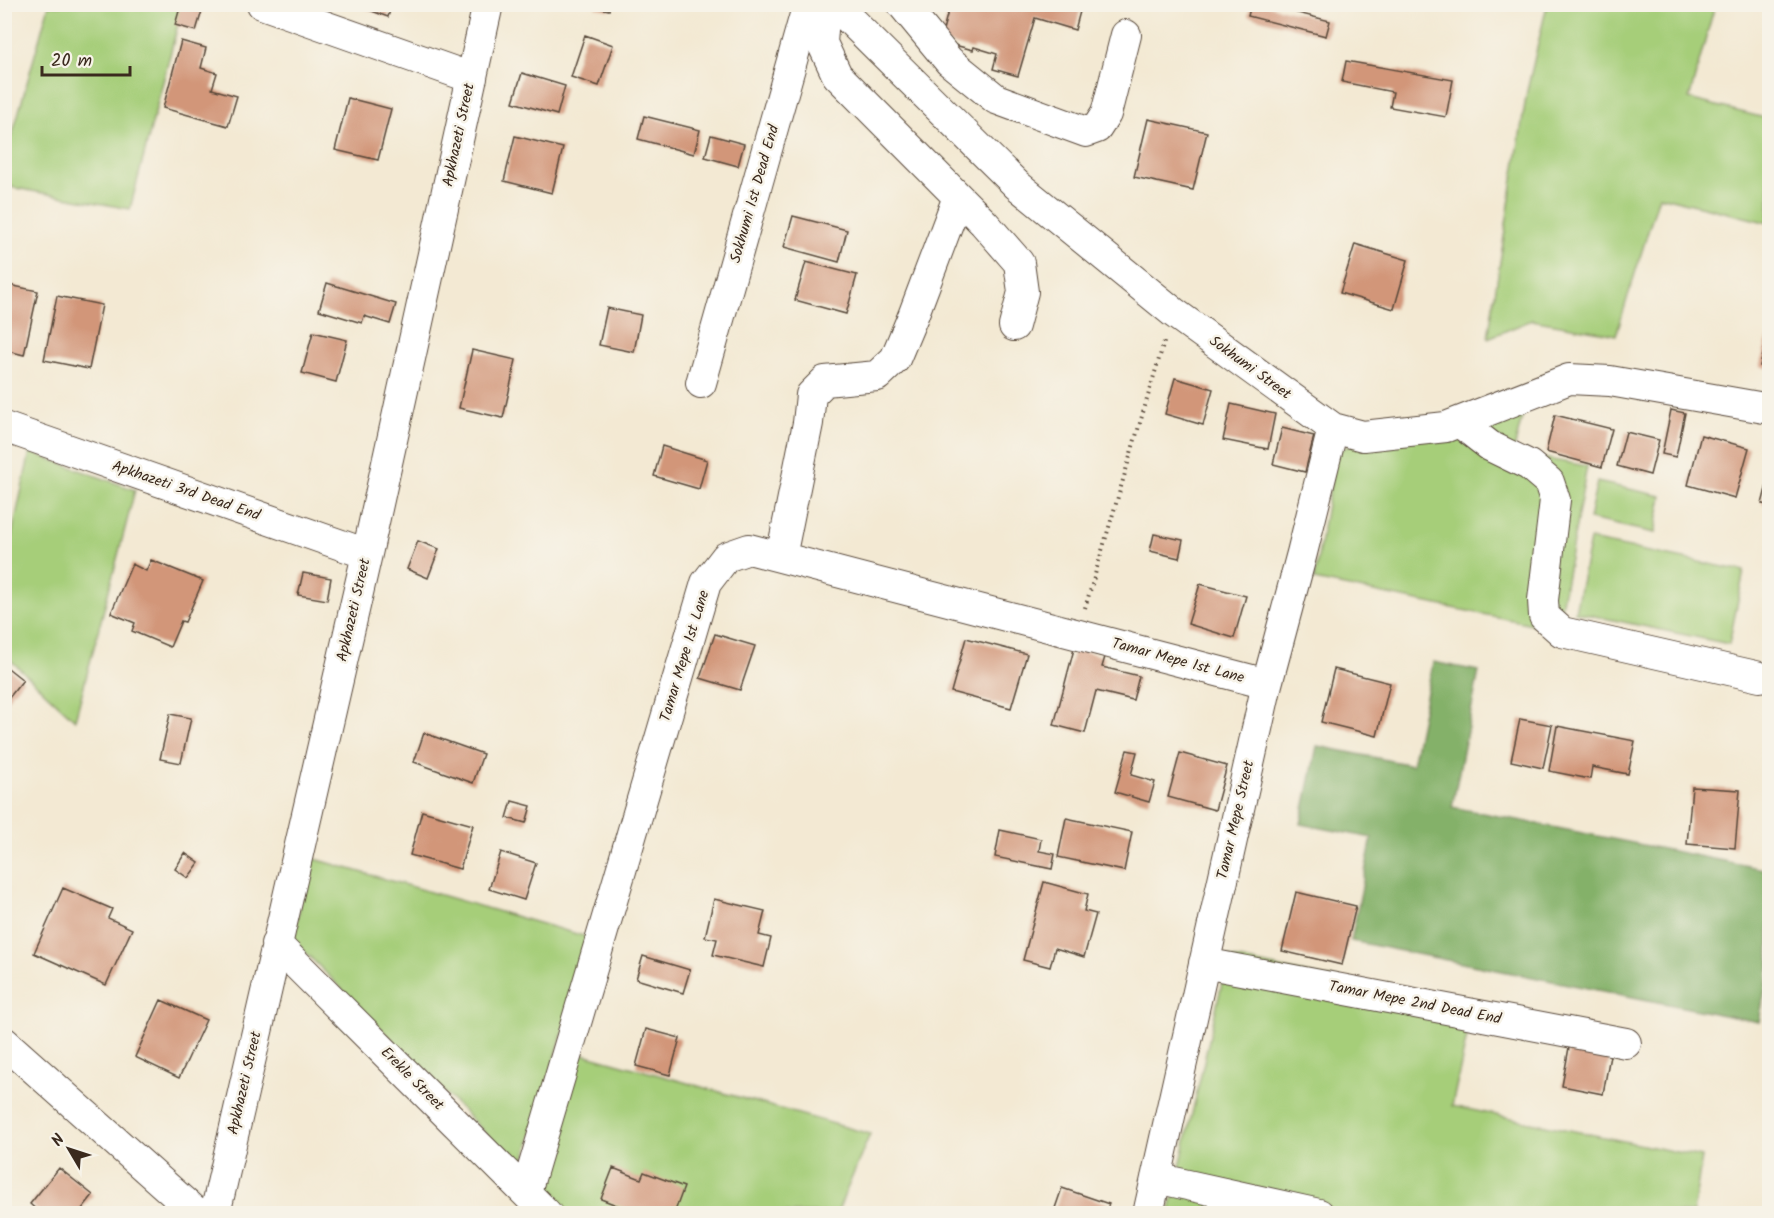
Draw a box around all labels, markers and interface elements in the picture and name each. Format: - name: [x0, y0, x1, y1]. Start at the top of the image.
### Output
- scale bar: [42, 39, 130, 77]
- text: 20 m: [51, 47, 92, 76]
- street label: Apkhazeti Street: [436, 81, 482, 189]
- street label: Sokhumi 1st Dead End: [724, 122, 786, 266]
- street label: Sokhumi Street: [1204, 330, 1296, 406]
- street label: Apkhazeti 3rd Dead End: [109, 454, 264, 528]
- street label: Apkhazeti Street: [330, 556, 378, 664]
- street label: Tamar Mepe 1st Lane: [654, 587, 716, 725]
- street label: Tamar Mepe 1st Lane: [1109, 632, 1247, 690]
- street label: Tamar Mepe Street: [1211, 758, 1261, 882]
- street label: Tamar Mepe 2nd Dead End: [1327, 975, 1504, 1032]
- street label: Apkhazeti Street: [221, 1029, 269, 1137]
- street label: Erekle Street: [375, 1042, 450, 1117]
- north arrow: [39, 1119, 99, 1179]
- text: N: [46, 1129, 71, 1152]

